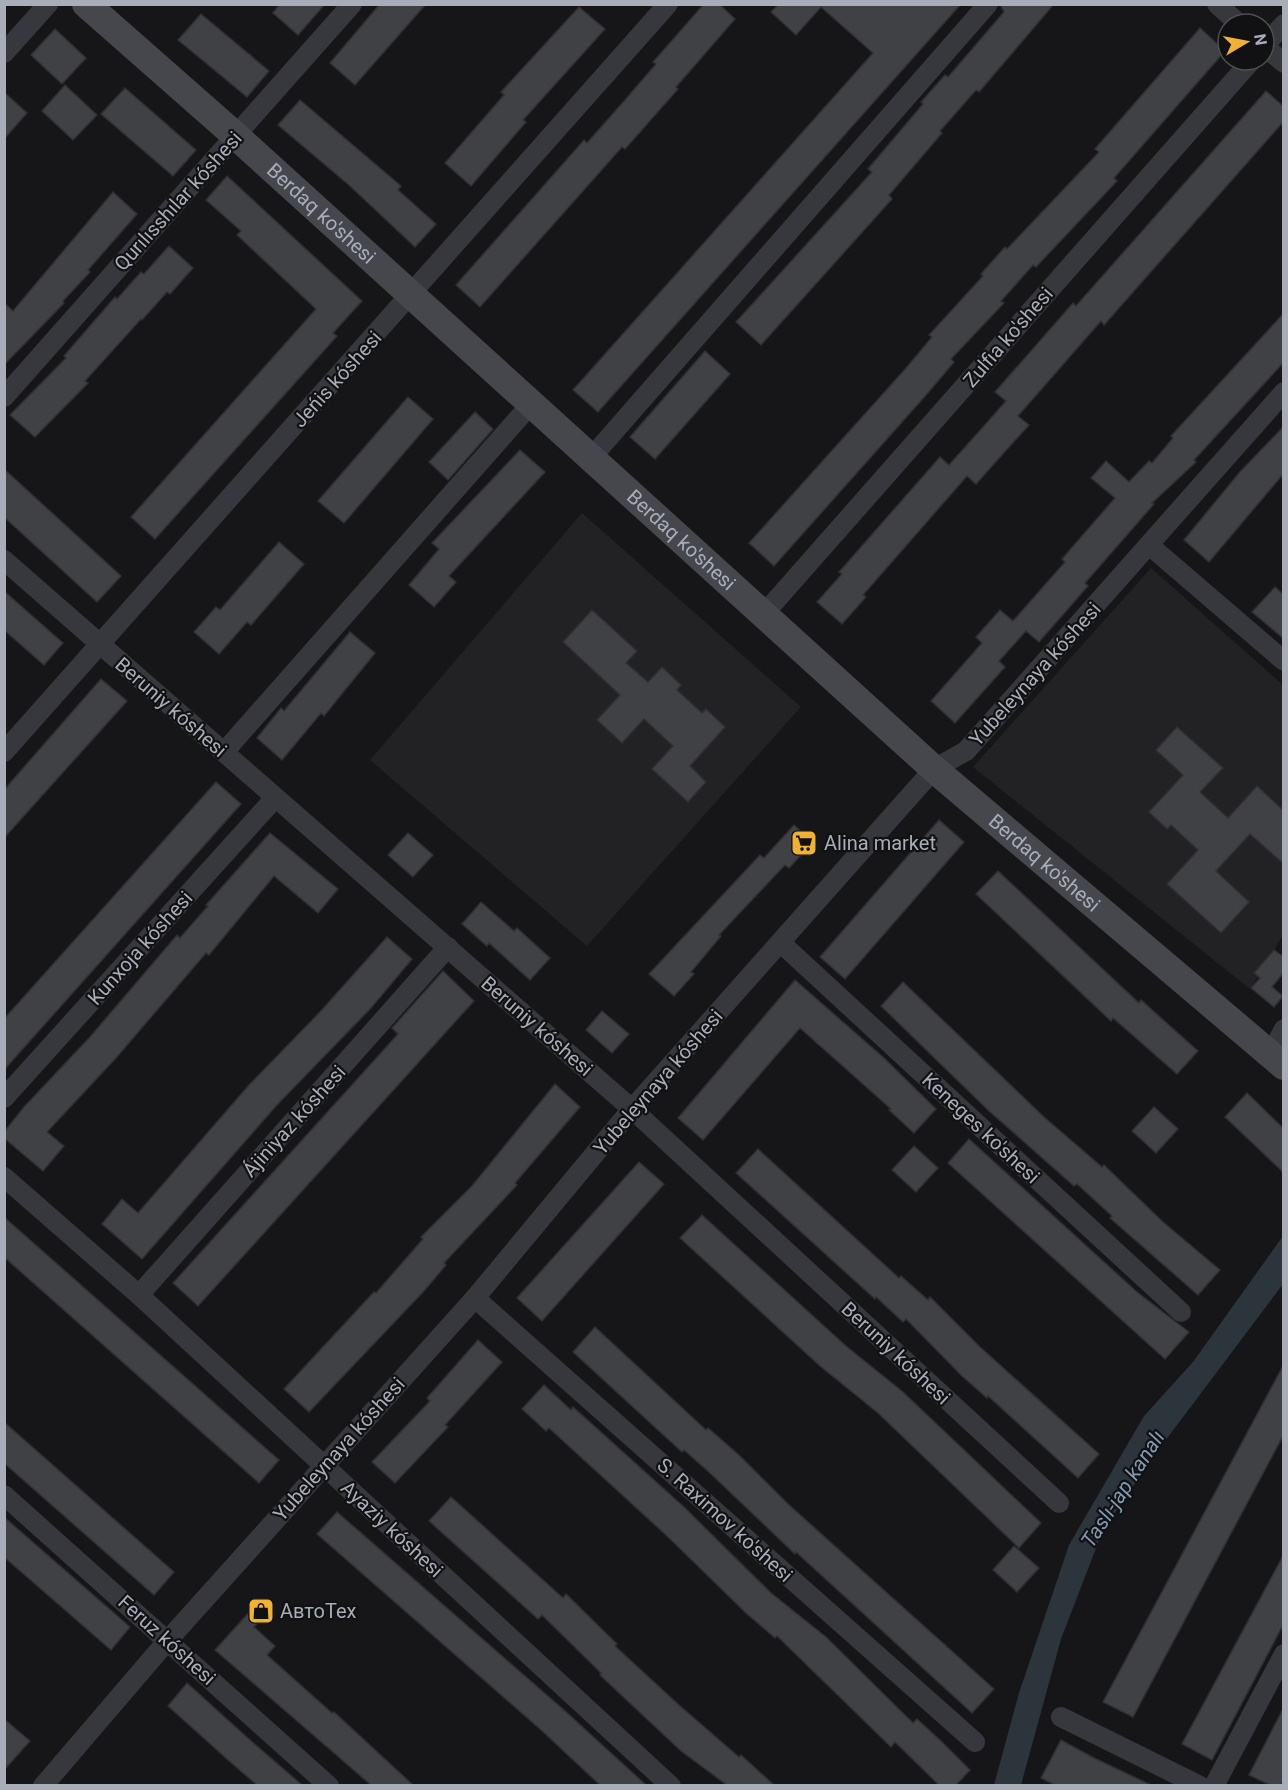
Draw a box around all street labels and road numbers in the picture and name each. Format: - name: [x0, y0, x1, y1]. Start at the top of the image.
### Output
- street label: Qurılısshılar kóshesi: [109, 126, 247, 276]
- street label: Berdaq ko'shesi: [262, 158, 381, 269]
- street label: Zulfia ko'shesi: [958, 282, 1058, 392]
- street label: Jeńis kóshesi: [287, 326, 387, 432]
- street label: Berdaq ko'shesi: [622, 485, 741, 595]
- street label: Yubeleynaya kóshesi: [964, 597, 1106, 751]
- street label: Beruniy kóshesi: [110, 652, 232, 762]
- street label: Berdaq ko'shesi: [984, 809, 1105, 917]
- street label: Kunxoja kóshesi: [83, 886, 197, 1010]
- street label: Beruniy kóshesi: [476, 971, 598, 1081]
- street label: Yubeleynaya kóshesi: [588, 1004, 728, 1160]
- street label: Ájiniyaz kóshesi: [237, 1060, 351, 1182]
- street label: Keneges ko'shesi: [917, 1067, 1045, 1189]
- street label: Beruniy kóshesi: [837, 1297, 955, 1409]
- street label: Yubeleynaya kóshesi: [268, 1372, 410, 1526]
- street label: S. Raximov ko'shesi: [652, 1453, 798, 1587]
- street label: Ayaziy kóshesi: [336, 1476, 448, 1582]
- street label: Feruz kóshesi: [113, 1590, 221, 1690]

